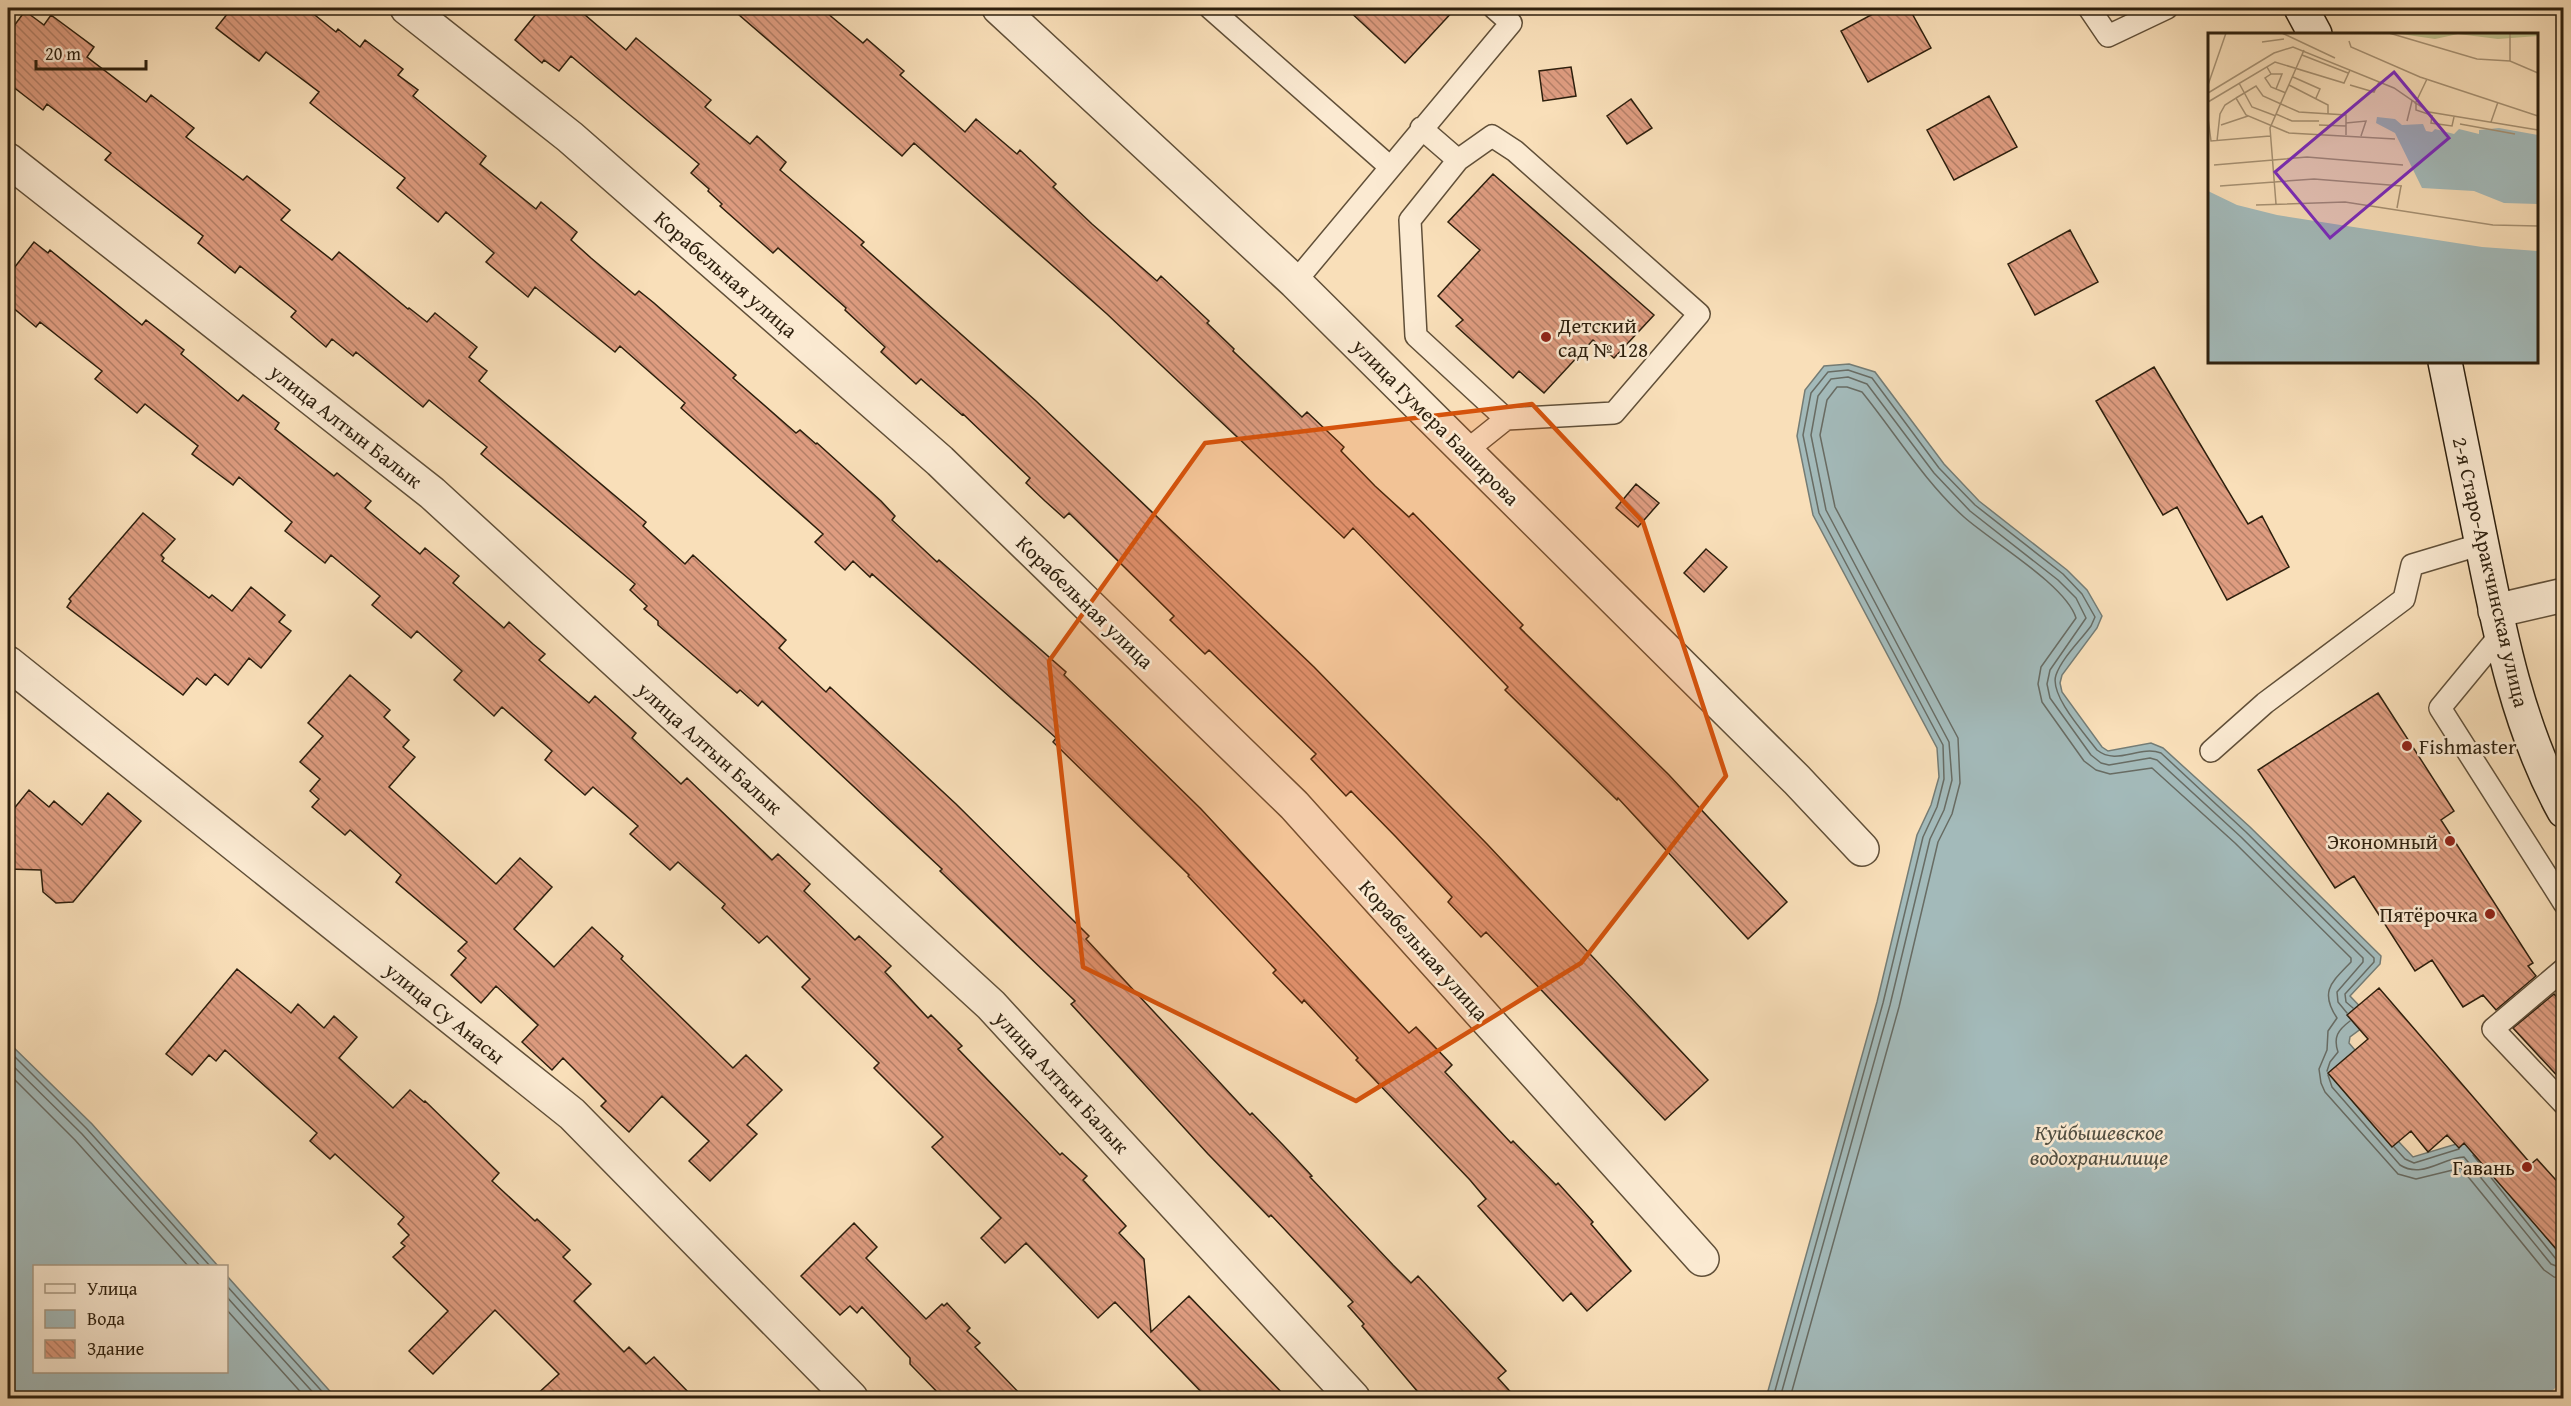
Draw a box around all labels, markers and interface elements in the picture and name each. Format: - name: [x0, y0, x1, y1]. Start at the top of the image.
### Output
- scale bar: [36, 33, 146, 71]
- inset map: [2208, 33, 2538, 363]
- text: 20 m: [45, 40, 81, 67]
- street label: Корабельная улица: [647, 203, 805, 345]
- place label: Детский сад № 128: [1557, 310, 1648, 365]
- marker: Детский сад № 128: [1539, 330, 1553, 344]
- street label: улица Гумера Баширова: [1345, 331, 1527, 513]
- street label: улица Алтын Балык: [262, 356, 429, 496]
- street label: 2-я Старо-Аракчинская улица: [2445, 434, 2537, 710]
- street label: Корабельная улица: [1009, 528, 1161, 676]
- street label: улица Алтын Балык: [630, 673, 790, 822]
- place label: Fishmaster: [2419, 731, 2517, 762]
- marker: Fishmaster: [2400, 739, 2414, 753]
- place label: Экономный: [2327, 826, 2438, 857]
- marker: Экономный: [2443, 834, 2457, 848]
- street label: Корабельная улица: [1352, 872, 1496, 1028]
- place label: Пятёрочка: [2380, 899, 2478, 930]
- marker: Пятёрочка: [2483, 907, 2497, 921]
- street label: улица Су Анасы: [377, 954, 512, 1071]
- street label: улица Алтын Балык: [986, 1003, 1137, 1161]
- water label: Куйбышевское водохранилище: [2030, 1116, 2168, 1173]
- place label: Гавань: [2452, 1152, 2515, 1183]
- marker: Гавань: [2520, 1160, 2534, 1174]
- legend: [33, 1265, 228, 1373]
- text: Улица: [87, 1275, 138, 1302]
- text: Вода: [87, 1305, 125, 1332]
- text: Здание: [87, 1335, 144, 1362]

